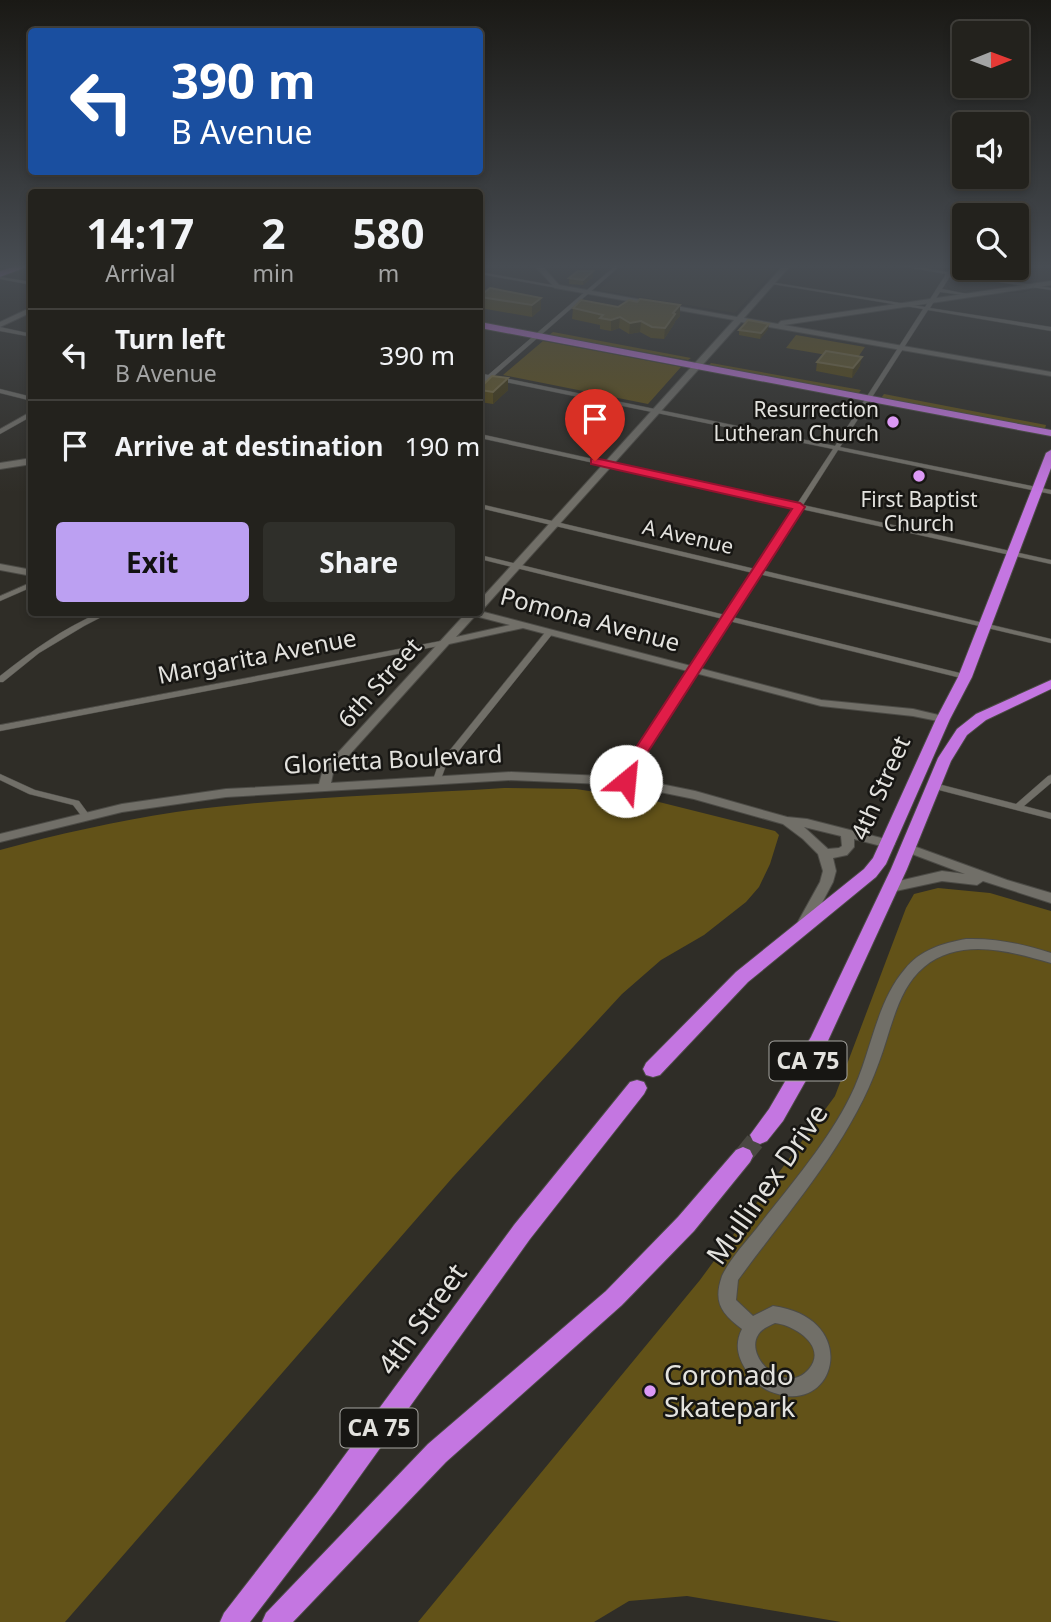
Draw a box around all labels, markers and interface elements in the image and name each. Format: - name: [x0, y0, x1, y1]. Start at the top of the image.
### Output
- north arrow: [952, 21, 1029, 98]
- map controls: [952, 21, 1029, 280]
- text: 390 m: [171, 47, 316, 113]
- icon: left: [56, 56, 147, 147]
- text: B Avenue: [171, 110, 312, 153]
- button: sound: [952, 112, 1029, 189]
- button: search: [952, 203, 1029, 280]
- text: 14:17: [86, 204, 194, 261]
- text: 2: [261, 204, 285, 261]
- text: 580: [353, 204, 425, 261]
- text: Arrival: [105, 257, 175, 289]
- text: min: [253, 257, 294, 289]
- text: m: [378, 257, 399, 289]
- text: Turn left: [115, 321, 226, 357]
- icon: left: [56, 336, 94, 374]
- text: 390 m: [379, 337, 455, 373]
- text: B Avenue: [115, 357, 217, 389]
- pin: [565, 389, 625, 461]
- place label: Resurrection Lutheran Church: [714, 395, 879, 447]
- icon: arrive: [576, 400, 614, 438]
- marker: Resurrection Lutheran Church: [885, 414, 901, 430]
- icon: arrive: [56, 427, 94, 465]
- text: Arrive at destination: [115, 428, 384, 464]
- text: 190 m: [405, 428, 480, 464]
- marker: First Baptist Church: [911, 468, 927, 484]
- place label: First Baptist Church: [860, 485, 978, 537]
- street label: A Avenue: [640, 512, 736, 560]
- button: Exit: [56, 522, 249, 602]
- button: Share: [263, 522, 455, 602]
- street label: Pomona Avenue: [497, 579, 684, 658]
- street label: Margarita Avenue: [154, 620, 359, 691]
- street label: 6th Street: [330, 630, 428, 734]
- street label: 4th Street: [842, 730, 917, 845]
- street label: Glorietta Boulevard: [283, 736, 503, 781]
- position arrow: [589, 744, 663, 818]
- road number: CA 75: [770, 1042, 846, 1080]
- street label: Mullinex Drive: [697, 1095, 836, 1271]
- street label: 4th Street: [368, 1255, 474, 1382]
- place label: Coronado Skatepark: [664, 1355, 795, 1425]
- marker: Coronado Skatepark: [642, 1383, 658, 1399]
- road number: CA 75: [340, 1408, 418, 1448]

